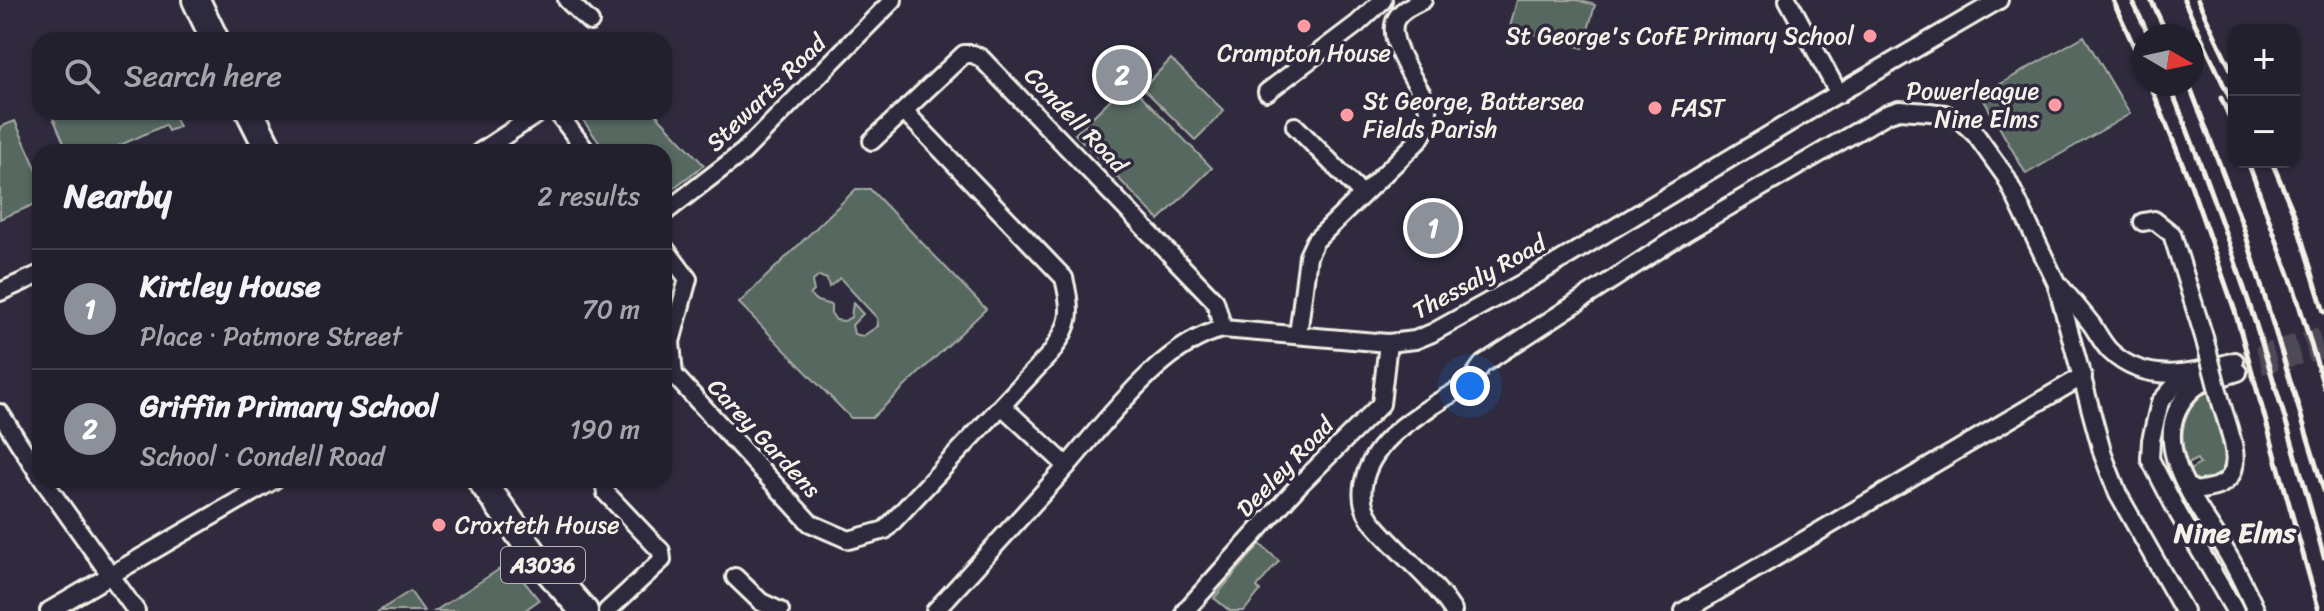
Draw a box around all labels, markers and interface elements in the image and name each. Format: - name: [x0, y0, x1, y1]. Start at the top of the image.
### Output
- place label: St George's CofE Primary School: [1506, 15, 1855, 57]
- marker: Crampton House: [1295, 17, 1313, 35]
- street label: Stewarts Road: [696, 23, 837, 162]
- north arrow: [2132, 24, 2204, 96]
- map controls: [2228, 24, 2300, 168]
- button: +: [2228, 24, 2300, 96]
- marker: St George's CofE Primary School: [1861, 27, 1879, 45]
- search box: [32, 32, 672, 120]
- place label: Crampton House: [1217, 32, 1391, 74]
- pin: 2: [1096, 45, 1148, 105]
- text: Search here: [124, 49, 282, 103]
- icon: search: [60, 54, 104, 98]
- street label: Condell Road: [1014, 56, 1139, 185]
- place label: Powerleague Nine Elms: [1906, 70, 2040, 140]
- place label: St George, Battersea Fields Parish: [1363, 80, 1584, 150]
- place label: FAST: [1671, 87, 1727, 129]
- marker: Powerleague Nine Elms: [2046, 96, 2064, 114]
- button: −: [2228, 96, 2300, 168]
- marker: FAST: [1646, 99, 1664, 117]
- marker: St George, Battersea Fields Parish: [1338, 106, 1356, 124]
- text: Nearby: [64, 166, 172, 226]
- text: 2 results: [538, 173, 640, 219]
- pin: 1: [1407, 198, 1459, 258]
- street label: Thessaly Road: [1404, 222, 1555, 331]
- text: Kirtley House: [140, 259, 321, 313]
- text: 1: [84, 286, 96, 332]
- text: 70 m: [582, 286, 640, 332]
- text: Place · Patmore Street: [140, 313, 402, 359]
- your location: [1450, 366, 1490, 406]
- street label: Carey Gardens: [697, 368, 831, 508]
- text: Griffin Primary School: [140, 379, 438, 433]
- text: 2: [82, 406, 98, 452]
- text: 190 m: [570, 406, 640, 452]
- street label: Deeley Road: [1226, 406, 1345, 527]
- text: School · Condell Road: [140, 433, 385, 479]
- place label: Croxteth House: [455, 504, 620, 546]
- district label: Nine Elms: [2173, 508, 2297, 557]
- marker: Croxteth House: [430, 516, 448, 534]
- road number: A3036: [501, 547, 585, 583]

